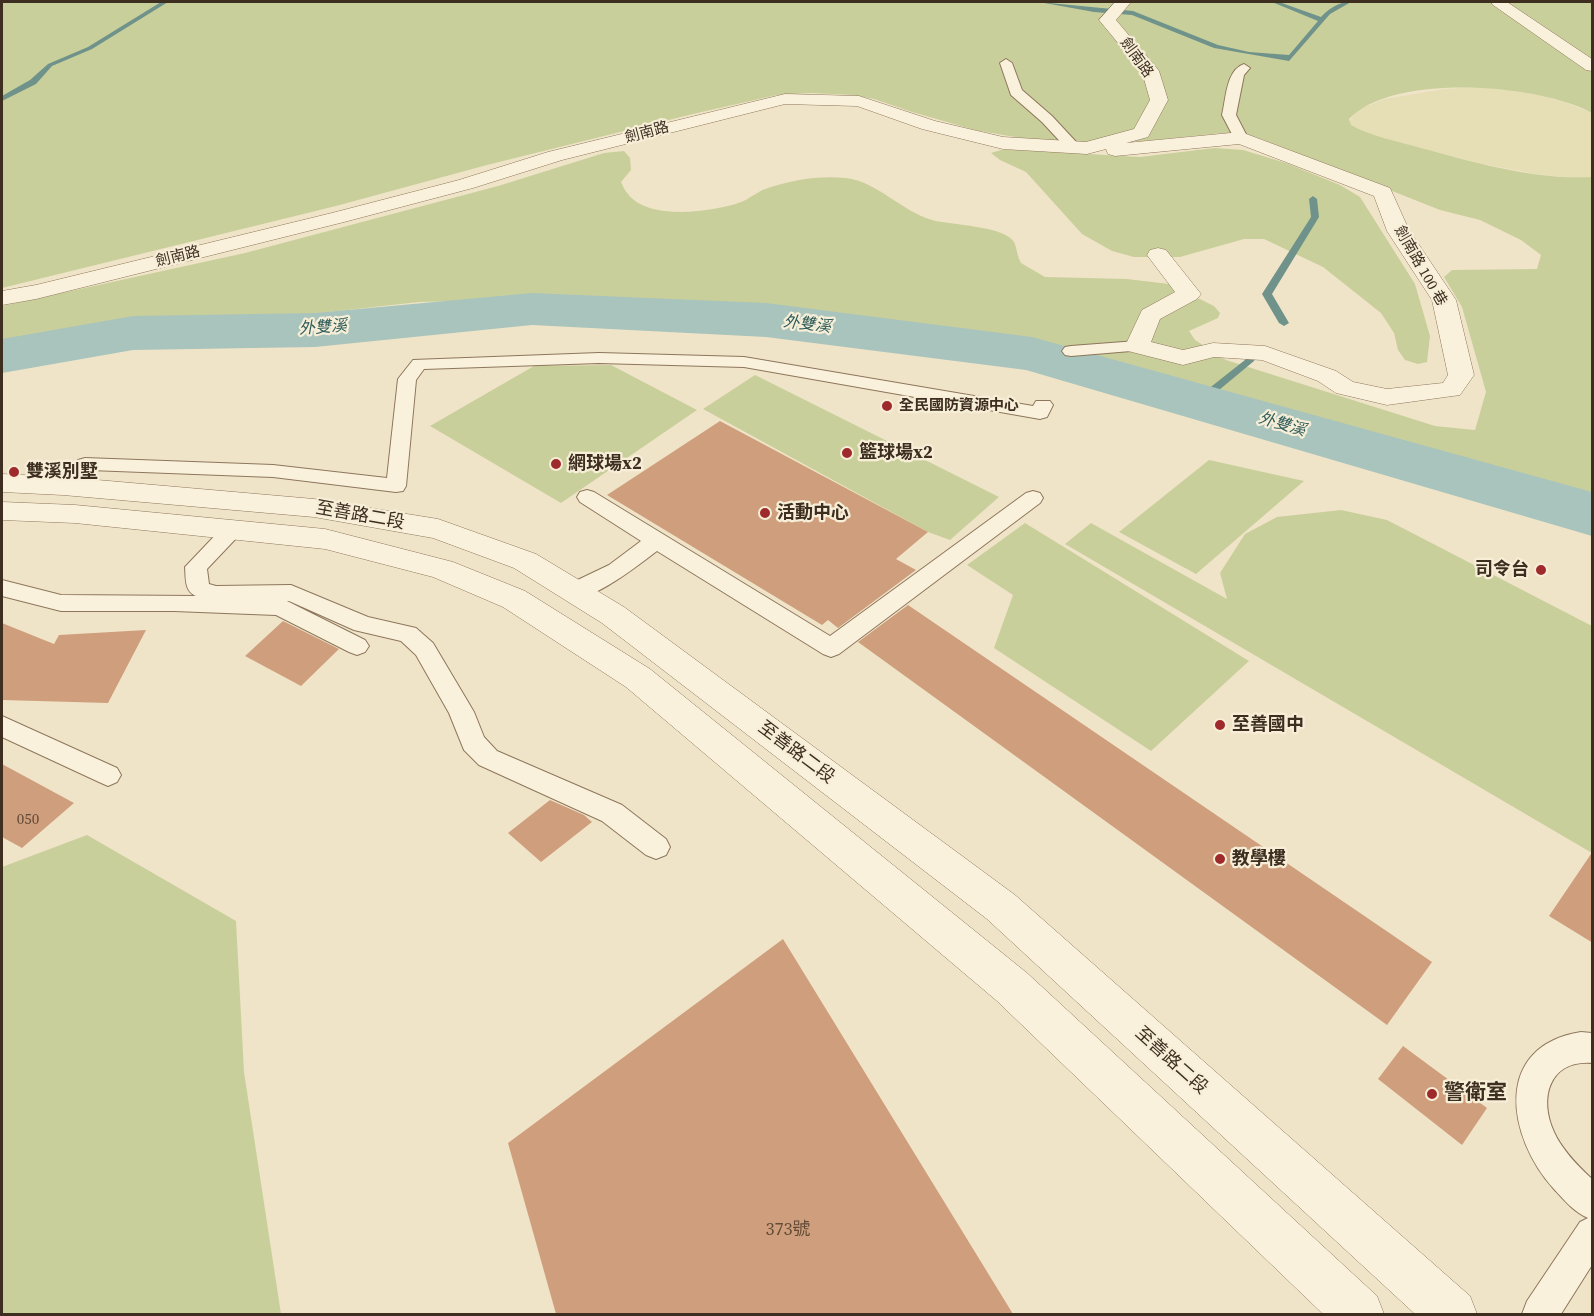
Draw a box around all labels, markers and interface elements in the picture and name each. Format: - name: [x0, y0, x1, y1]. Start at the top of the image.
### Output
- street label: 劍南路: [1115, 35, 1157, 81]
- street label: 劍南路: [623, 118, 671, 148]
- street label: 劍南路 100 巷: [1390, 223, 1450, 309]
- street label: 劍南路: [154, 243, 202, 271]
- water label: 外雙溪: [782, 313, 832, 337]
- water label: 外雙溪: [298, 317, 348, 339]
- place label: 全民國防資源中心: [899, 397, 1019, 415]
- marker: 全民國防資源中心: [880, 399, 894, 413]
- water label: 外雙溪: [1256, 409, 1308, 441]
- place label: 籃球場x2: [859, 442, 933, 464]
- marker: 籃球場x2: [840, 446, 854, 460]
- place label: 網球場x2: [568, 453, 642, 475]
- marker: 網球場x2: [549, 457, 563, 471]
- place label: 雙溪別墅: [26, 461, 98, 483]
- marker: 雙溪別墅: [7, 465, 21, 479]
- street label: 至善路二段: [314, 498, 406, 534]
- place label: 活動中心: [777, 502, 849, 524]
- marker: 活動中心: [758, 506, 772, 520]
- place label: 司令台: [1475, 559, 1529, 581]
- marker: 司令台: [1534, 563, 1548, 577]
- place label: 至善國中: [1232, 714, 1304, 736]
- street label: 至善路二段: [754, 717, 838, 789]
- marker: 至善國中: [1213, 718, 1227, 732]
- house number: 050: [17, 811, 39, 829]
- place label: 教學樓: [1232, 848, 1286, 870]
- marker: 教學樓: [1213, 852, 1227, 866]
- street label: 至善路二段: [1130, 1023, 1212, 1099]
- place label: 警衛室: [1444, 1081, 1507, 1107]
- marker: 警衛室: [1425, 1087, 1439, 1101]
- house number: 373號: [766, 1219, 810, 1241]

